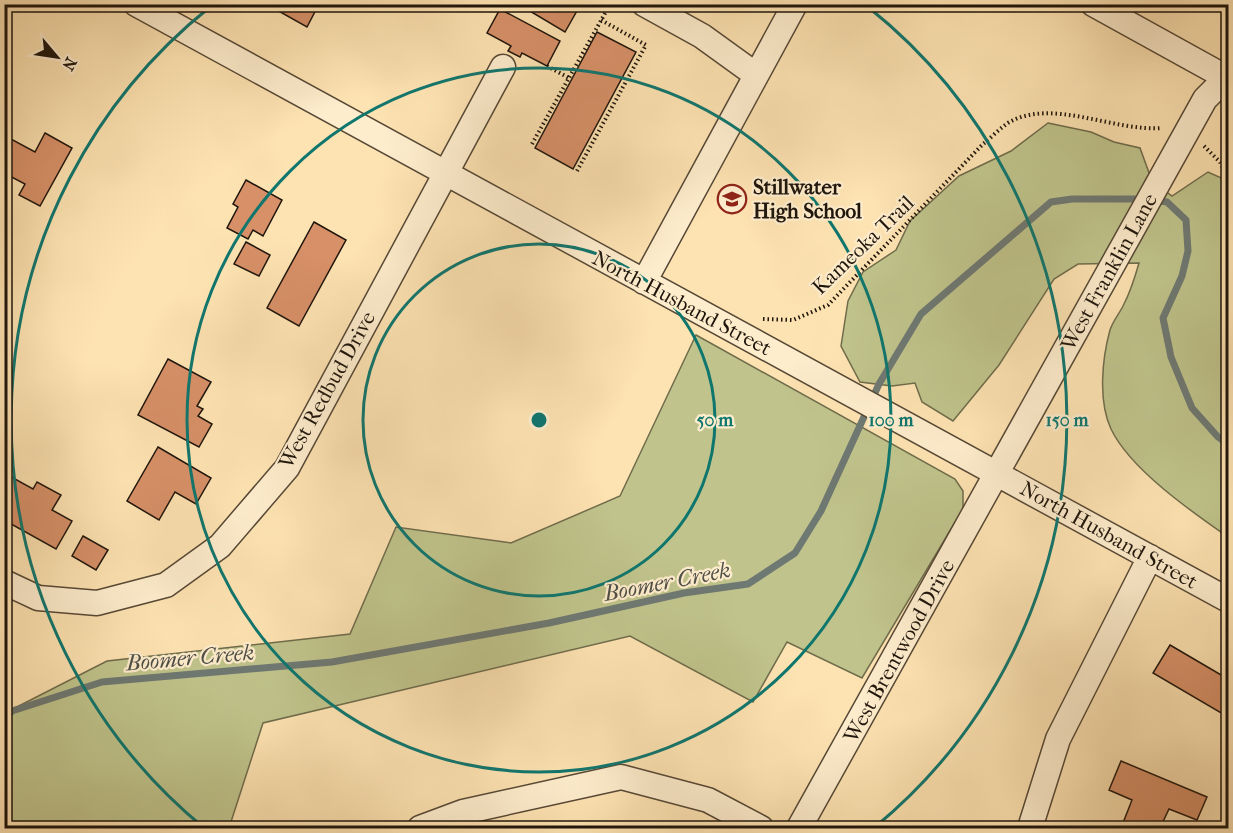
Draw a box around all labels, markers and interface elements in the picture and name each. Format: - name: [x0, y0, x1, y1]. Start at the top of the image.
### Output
- north arrow: [27, 27, 87, 87]
- text: N: [58, 54, 81, 75]
- place label: Stillwater High School: [753, 175, 862, 223]
- school or university icon: Stillwater High School: [716, 183, 748, 215]
- street label: West Franklin Lane: [1055, 189, 1162, 356]
- street label: Kameoka Trail: [807, 190, 919, 299]
- street label: North Husband Street: [588, 246, 776, 361]
- street label: West Redbud Drive: [273, 307, 380, 474]
- centre of rings: [529, 410, 549, 430]
- text: 50 m: [697, 410, 734, 431]
- text: 100 m: [868, 410, 915, 431]
- text: 150 m: [1046, 410, 1089, 431]
- street label: North Husband Street: [1016, 476, 1202, 594]
- street label: West Brentwood Drive: [838, 555, 959, 748]
- water label: Boomer Creek: [601, 557, 733, 607]
- water label: Boomer Creek: [124, 639, 255, 677]

